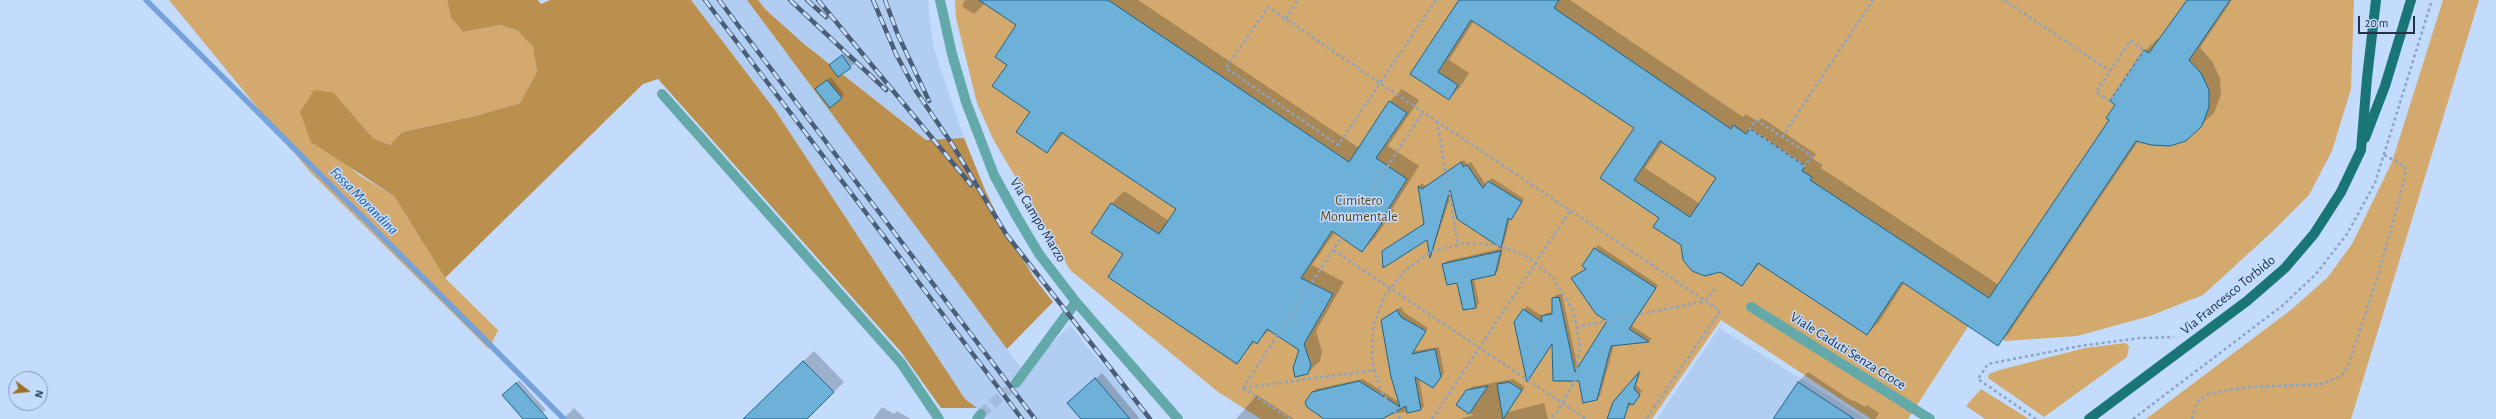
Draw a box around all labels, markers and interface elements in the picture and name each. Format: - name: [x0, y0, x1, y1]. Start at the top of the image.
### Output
- scale bar: [2360, 8, 2417, 34]
- text: 20 m: [2365, 17, 2388, 29]
- water label: Fossa Morandina: [326, 163, 402, 239]
- street label: Via Campo Marzo: [1006, 175, 1070, 265]
- park label: Cimitero Monumentale: [1320, 193, 1398, 226]
- street label: Via Francesco Torbido: [2177, 252, 2279, 338]
- street label: Viale Caduti Senza Croce: [1787, 309, 1909, 393]
- north arrow: [8, 371, 48, 411]
- text: N: [33, 389, 45, 399]

